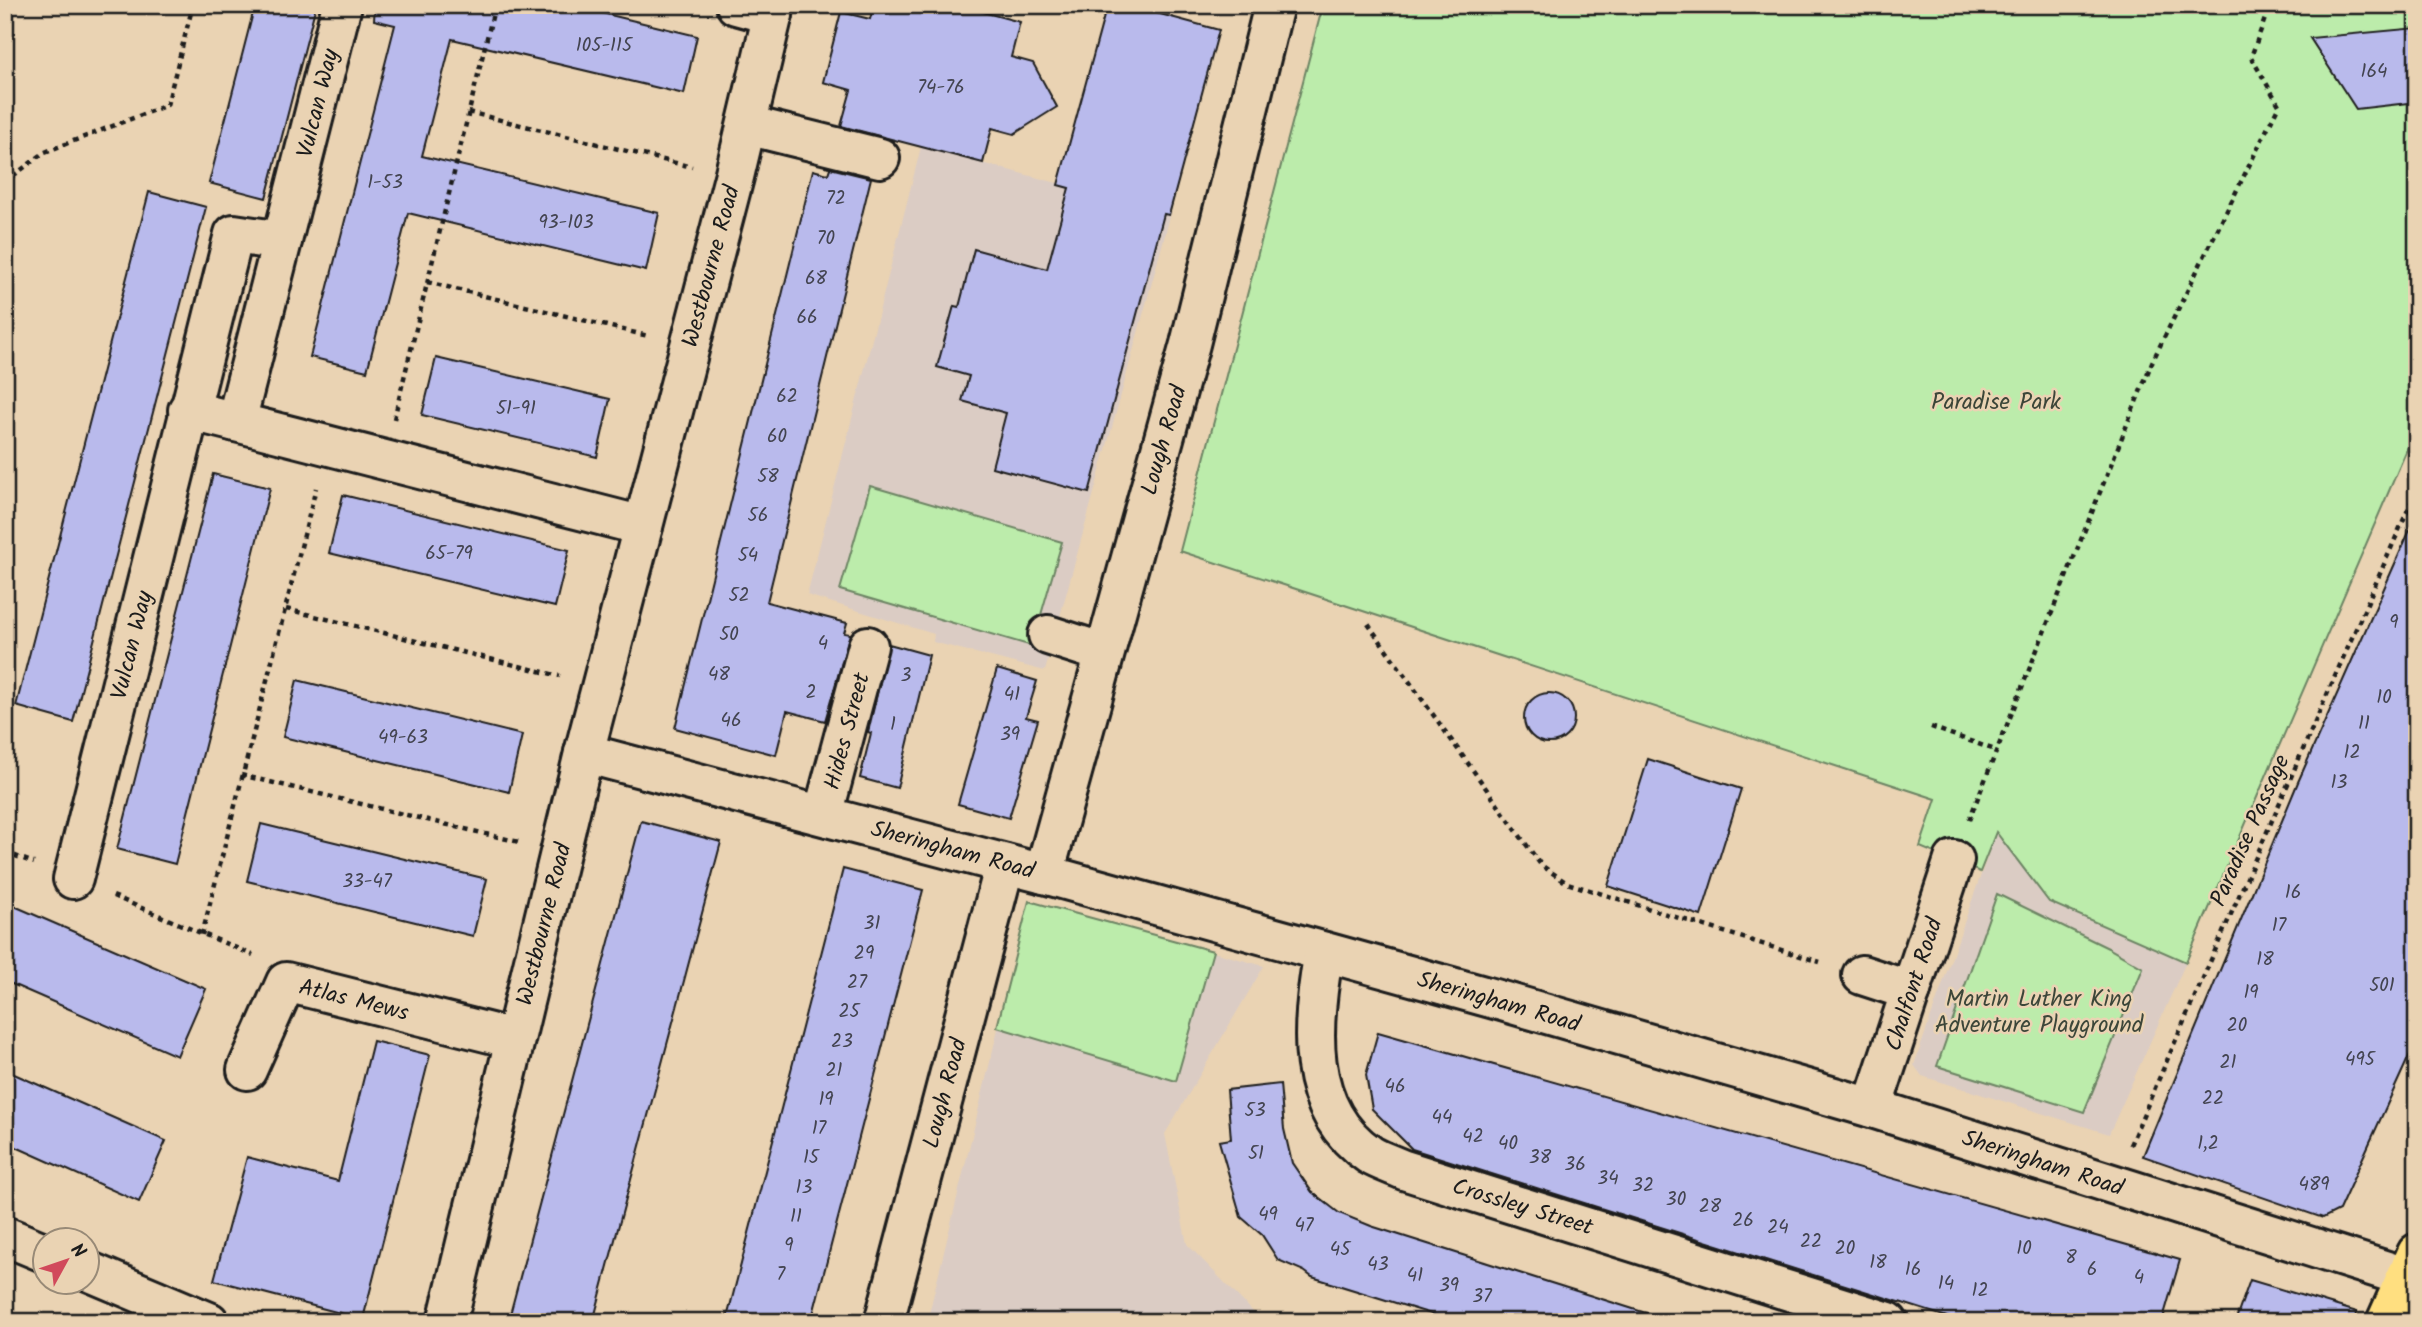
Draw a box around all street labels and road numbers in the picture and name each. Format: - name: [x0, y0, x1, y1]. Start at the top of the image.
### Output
- street label: Vulcan Way: [288, 45, 350, 162]
- street label: Westbourne Road: [673, 181, 751, 351]
- street label: Lough Road: [1132, 381, 1198, 500]
- street label: Vulcan Way: [102, 587, 164, 704]
- street label: Hides Street: [815, 668, 881, 794]
- street label: Paradise Passage: [2201, 749, 2300, 913]
- street label: Sheringham Road: [867, 812, 1039, 890]
- street label: Westbourne Road: [507, 839, 583, 1009]
- street label: Chalfont Road: [1876, 913, 1954, 1056]
- street label: Sheringham Road: [1413, 962, 1585, 1044]
- street label: Atlas Mews: [295, 970, 412, 1032]
- street label: Lough Road: [914, 1034, 978, 1153]
- street label: Sheringham Road: [1957, 1121, 2128, 1207]
- street label: Crossley Street: [1447, 1169, 1598, 1247]

